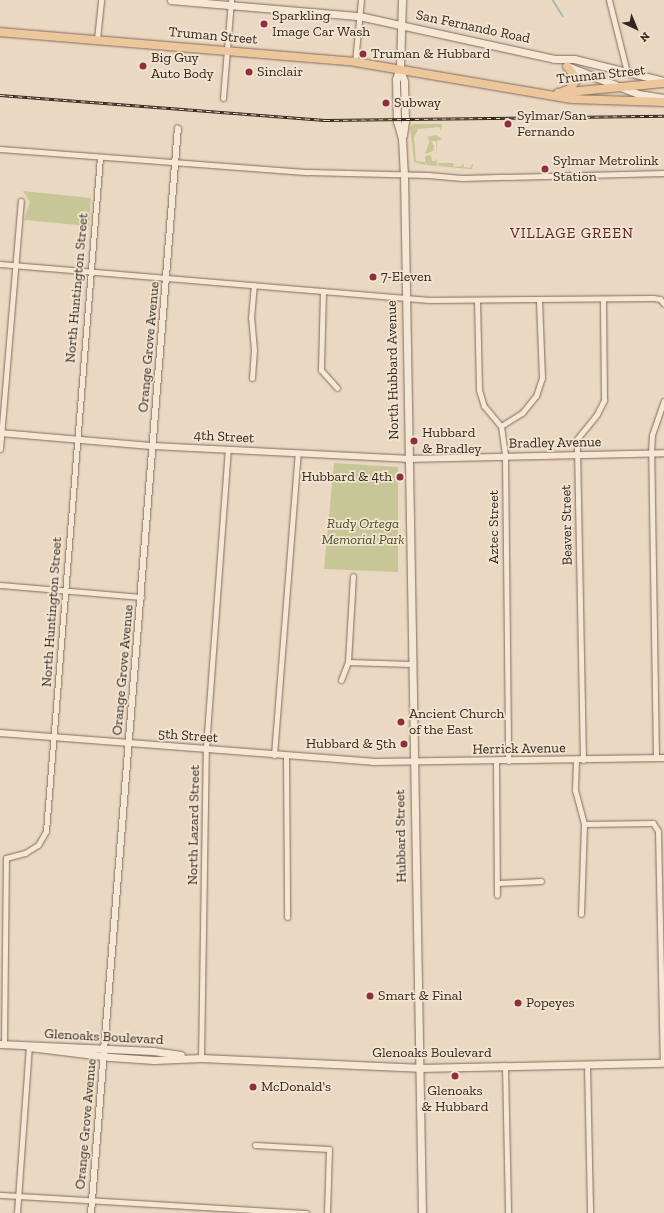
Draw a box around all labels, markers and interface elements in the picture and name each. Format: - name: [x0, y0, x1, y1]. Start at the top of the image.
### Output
- street label: San Fernando Road: [414, 7, 532, 47]
- place label: Sparkling Image Car Wash: [272, 8, 371, 40]
- north arrow: [616, 8, 656, 48]
- marker: Sparkling Image Car Wash: [259, 19, 269, 29]
- street label: Truman Street: [168, 24, 258, 48]
- text: N: [637, 29, 652, 45]
- place label: Truman & Hubbard: [371, 46, 490, 62]
- marker: Truman & Hubbard: [358, 49, 368, 59]
- place label: Big Guy Auto Body: [151, 50, 214, 82]
- marker: Big Guy Auto Body: [138, 61, 148, 71]
- street label: Truman Street: [556, 62, 646, 88]
- place label: Sinclair: [257, 64, 303, 80]
- marker: Sinclair: [244, 67, 254, 77]
- place label: Subway: [394, 95, 441, 111]
- marker: Subway: [381, 98, 391, 108]
- place label: Sylmar/San Fernando: [517, 108, 586, 140]
- marker: Sylmar/San Fernando: [502, 118, 514, 130]
- place label: Sylmar Metrolink Station: [553, 153, 659, 186]
- marker: Sylmar Metrolink Station: [540, 164, 550, 174]
- street label: North Huntington Street: [62, 212, 92, 364]
- district label: VILLAGE GREEN: [510, 225, 634, 243]
- place label: 7-Eleven: [381, 269, 432, 285]
- marker: 7-Eleven: [368, 272, 378, 282]
- street label: Orange Grove Avenue: [135, 281, 163, 413]
- street label: North Hubbard Avenue: [383, 300, 403, 440]
- place label: Hubbard & Bradley: [422, 425, 481, 458]
- street label: 4th Street: [193, 427, 255, 447]
- street label: Bradley Avenue: [508, 434, 602, 452]
- marker: Hubbard & Bradley: [409, 436, 419, 446]
- place label: Hubbard & 4th: [301, 469, 392, 485]
- marker: Hubbard & 4th: [395, 472, 405, 482]
- street label: Beaver Street: [558, 484, 576, 566]
- street label: Aztec Street: [486, 490, 502, 564]
- park label: Rudy Ortega Memorial Park: [321, 516, 405, 548]
- street label: North Huntington Street: [38, 536, 66, 688]
- street label: Orange Grove Avenue: [109, 604, 137, 736]
- place label: Ancient Church of the East: [409, 706, 504, 738]
- marker: Ancient Church of the East: [396, 717, 406, 727]
- street label: 5th Street: [157, 726, 219, 746]
- place label: Hubbard & 5th: [306, 736, 396, 752]
- marker: Hubbard & 5th: [399, 739, 409, 749]
- street label: Herrick Avenue: [472, 740, 566, 758]
- street label: North Lazard Street: [185, 765, 203, 885]
- street label: Hubbard Street: [392, 789, 410, 883]
- place label: Smart & Final: [378, 988, 462, 1004]
- marker: Smart & Final: [365, 991, 375, 1001]
- place label: Popeyes: [526, 995, 575, 1011]
- marker: Popeyes: [513, 998, 523, 1008]
- street label: Glenoaks Boulevard: [44, 1025, 164, 1049]
- street label: Glenoaks Boulevard: [372, 1045, 492, 1061]
- street label: Orange Grove Avenue: [72, 1058, 100, 1190]
- marker: Glenoaks & Hubbard: [450, 1071, 460, 1081]
- place label: McDonald's: [261, 1079, 331, 1095]
- marker: McDonald's: [248, 1082, 258, 1092]
- place label: Glenoaks & Hubbard: [422, 1083, 488, 1116]

